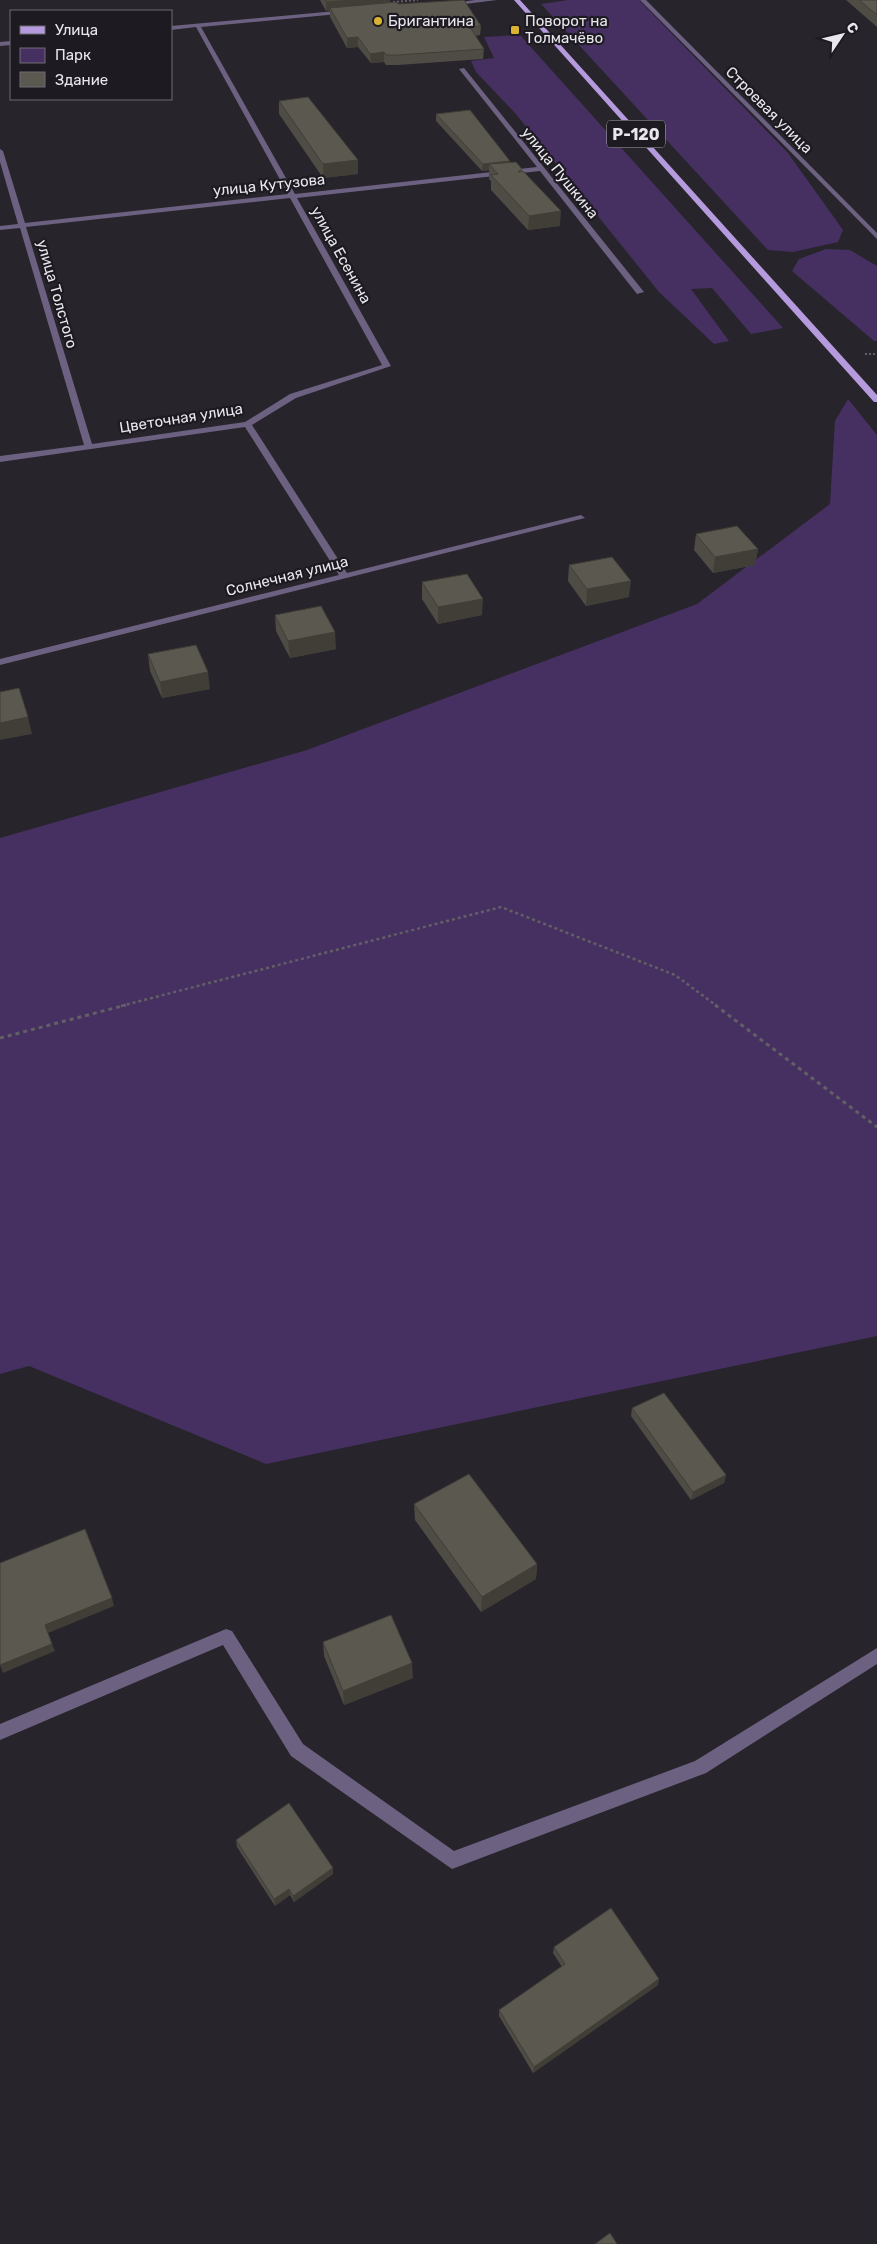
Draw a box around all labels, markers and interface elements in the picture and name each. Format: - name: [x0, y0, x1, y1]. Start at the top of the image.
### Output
- legend: [10, 10, 172, 100]
- north arrow: [817, 10, 867, 60]
- place label: Бригантина: [388, 12, 474, 30]
- place label: Поворот на Толмачёво: [525, 12, 608, 47]
- marker: Бригантина: [372, 15, 384, 27]
- text: С: [842, 19, 862, 37]
- text: Улица: [55, 21, 98, 39]
- marker: Поворот на Толмачёво: [509, 24, 521, 36]
- text: Парк: [55, 46, 91, 64]
- street label: Строевая улица: [722, 63, 816, 157]
- text: Здание: [55, 71, 108, 89]
- road number: Р-120: [607, 120, 665, 148]
- street label: улица Пушкина: [518, 124, 602, 222]
- street label: улица Кутузова: [212, 170, 326, 200]
- street label: улица Есенина: [307, 203, 375, 307]
- street label: улица Толстого: [33, 238, 81, 350]
- street label: Цветочная улица: [118, 399, 244, 437]
- street label: Солнечная улица: [224, 552, 350, 600]

